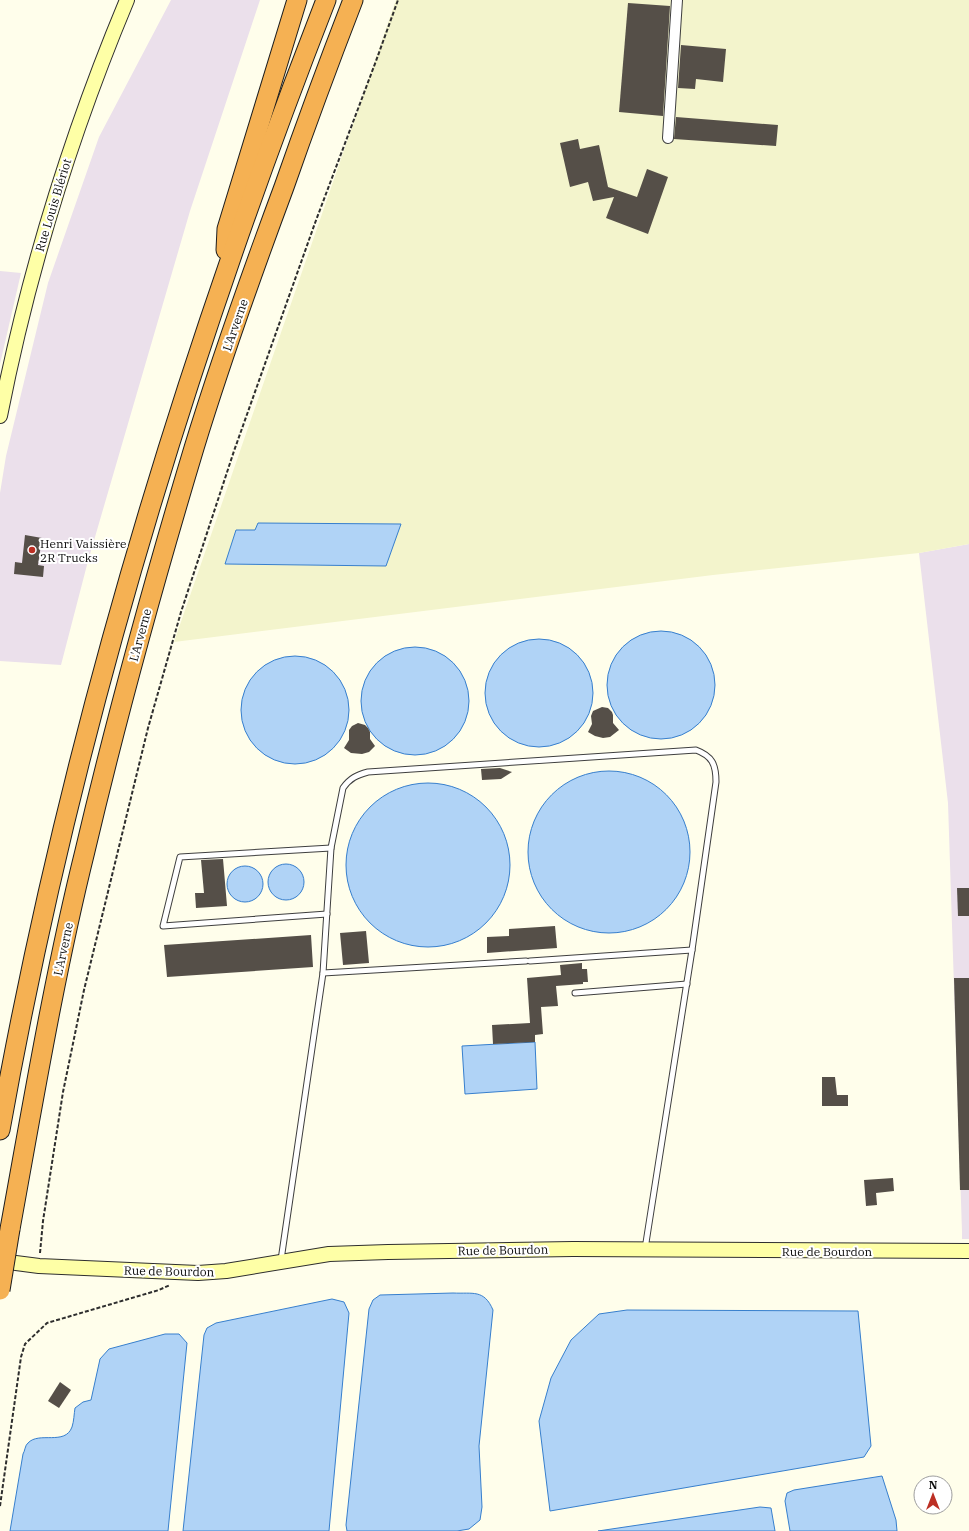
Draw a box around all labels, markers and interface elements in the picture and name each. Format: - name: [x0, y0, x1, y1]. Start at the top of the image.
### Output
- street label: Rue Louis Blériot: [32, 157, 74, 253]
- street label: L'Arverne: [219, 297, 251, 353]
- place label: Henri Vaissière 2R Trucks: [40, 536, 127, 565]
- marker: Henri Vaissière 2R Trucks: [27, 545, 37, 555]
- street label: L'Arverne: [126, 607, 154, 663]
- street label: L'Arverne: [50, 921, 76, 977]
- street label: Rue de Bourdon: [458, 1242, 549, 1258]
- street label: Rue de Bourdon: [782, 1244, 873, 1259]
- street label: Rue de Bourdon: [124, 1263, 215, 1279]
- north arrow: [913, 1475, 953, 1515]
- text: N: [929, 1478, 938, 1492]

